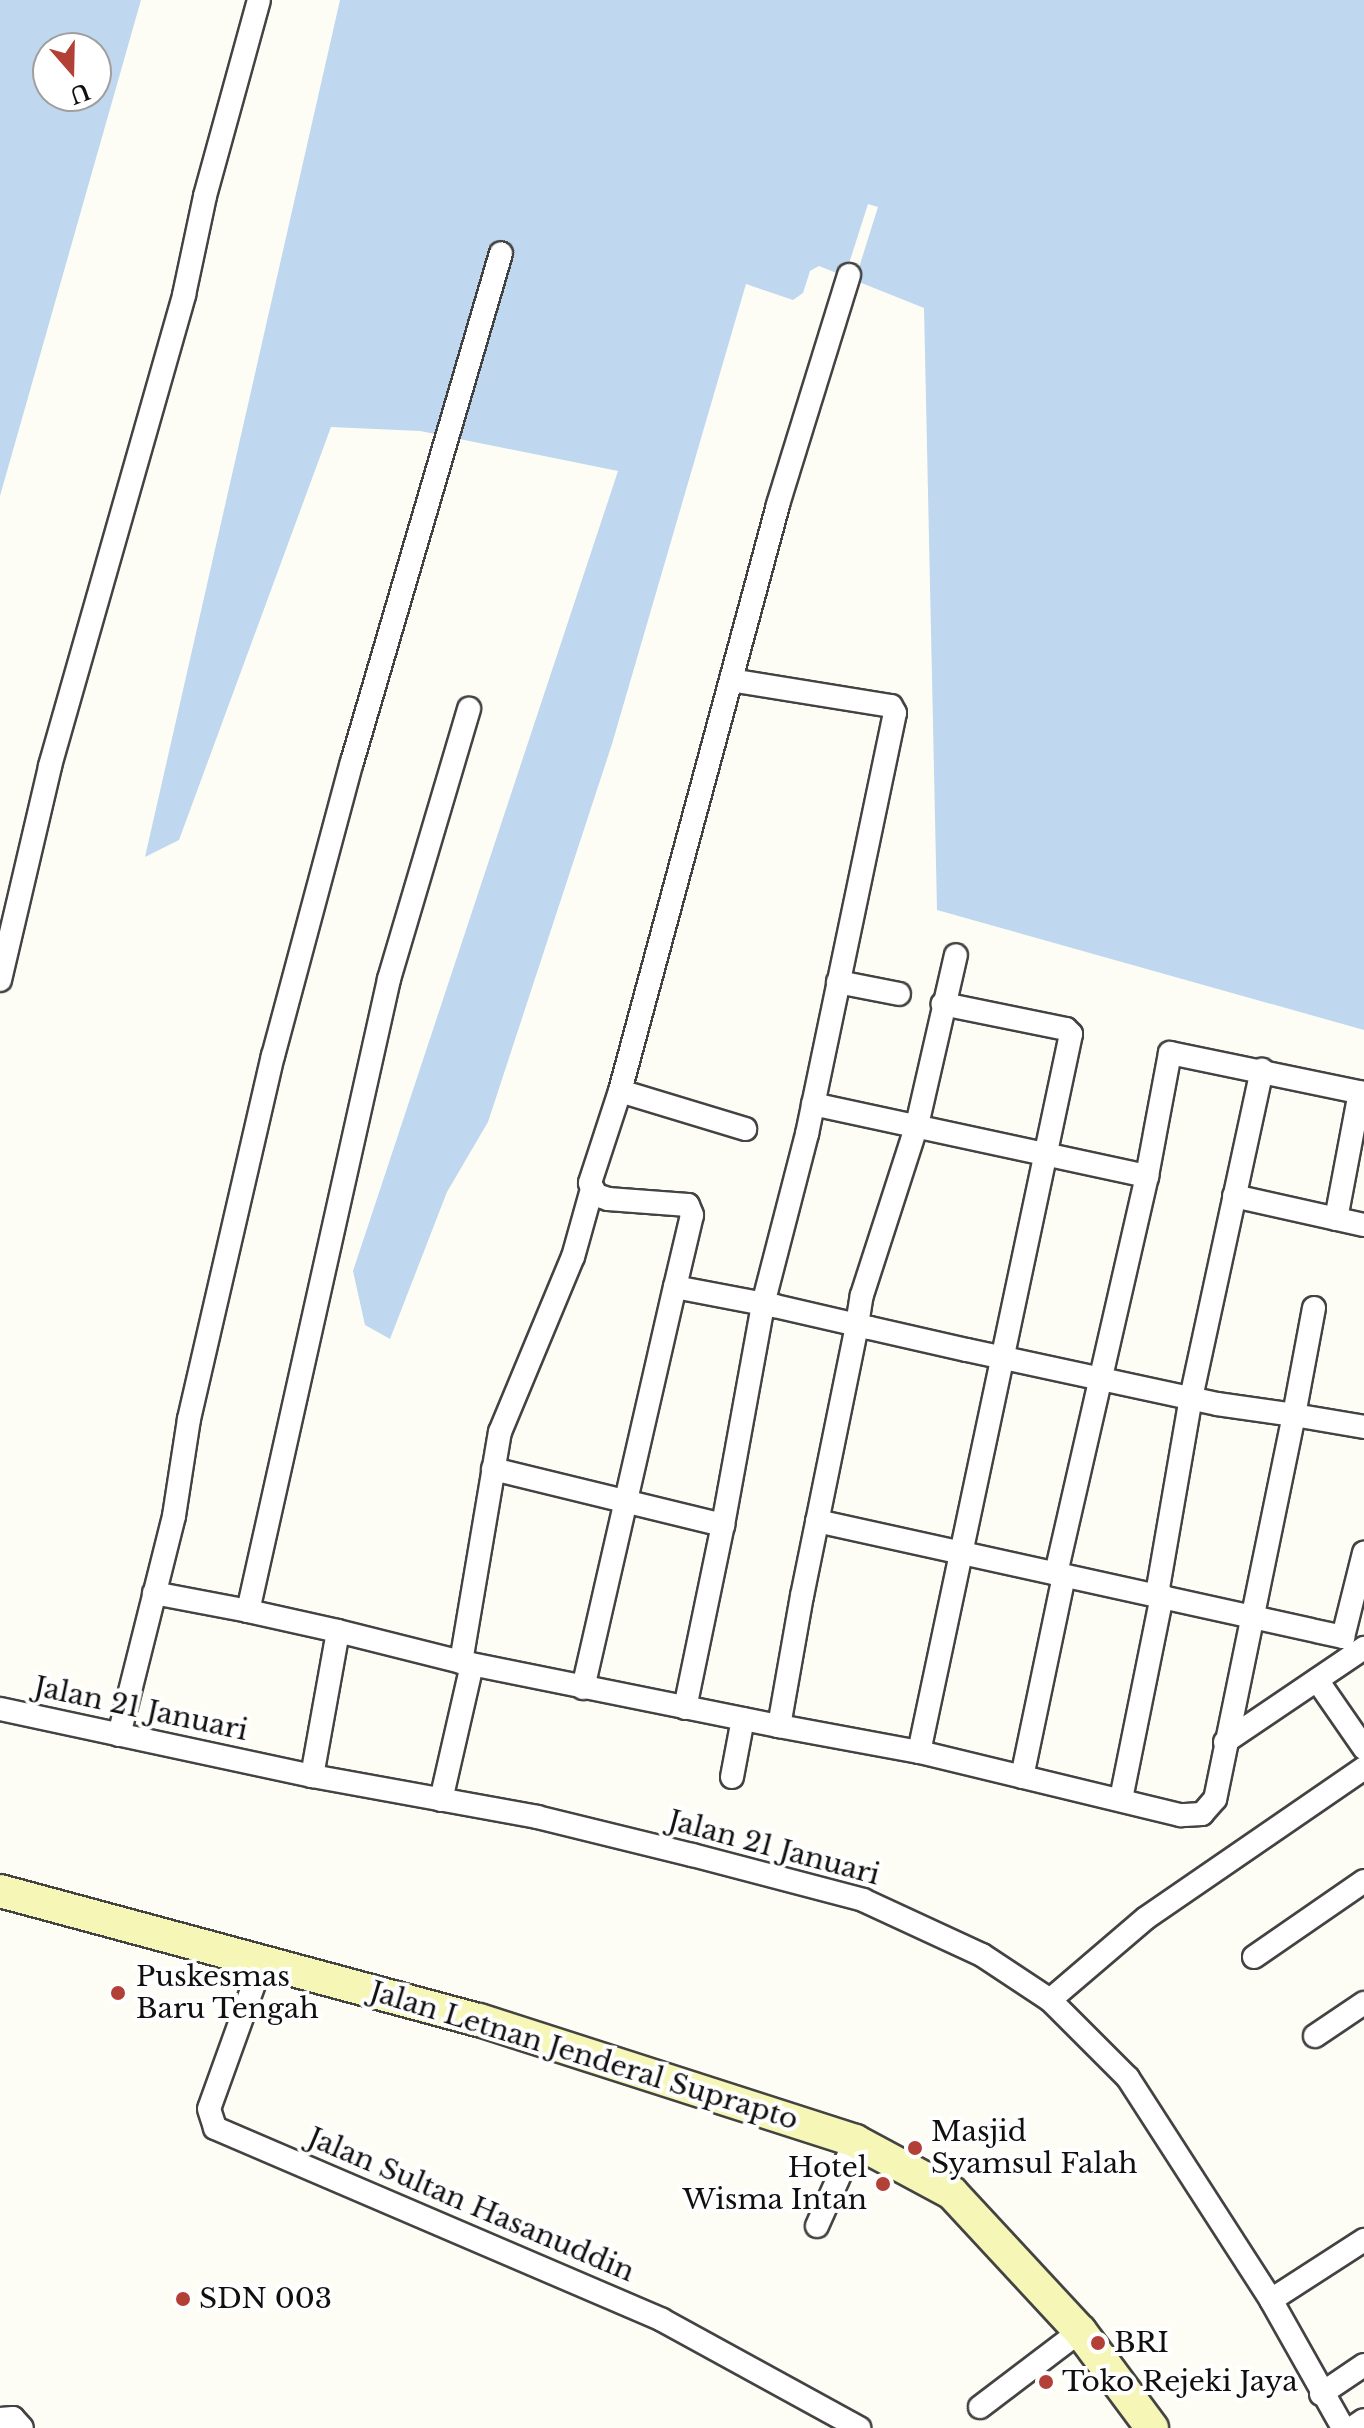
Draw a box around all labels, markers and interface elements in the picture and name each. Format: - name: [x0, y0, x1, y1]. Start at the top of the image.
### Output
- north arrow: [32, 32, 112, 112]
- text: U: [66, 77, 93, 109]
- street label: Jalan 21 Januari: [31, 1670, 251, 1748]
- street label: Jalan 21 Januari: [665, 1804, 883, 1892]
- place label: Puskesmas Baru Tengah: [136, 1960, 320, 2026]
- street label: Jalan Letnan Jenderal Suprapto: [366, 1975, 802, 2137]
- marker: Puskesmas Baru Tengah: [107, 1982, 129, 2004]
- place label: Masjid Syamsul Falah: [931, 2115, 1137, 2181]
- street label: Jalan Sultan Hasanuddin: [303, 2121, 639, 2289]
- marker: Masjid Syamsul Falah: [906, 2139, 924, 2157]
- place label: Hotel Wisma Intan: [682, 2151, 867, 2217]
- marker: Hotel Wisma Intan: [874, 2175, 892, 2193]
- place label: SDN 003: [199, 2282, 332, 2316]
- marker: SDN 003: [174, 2290, 192, 2308]
- place label: BRI: [1114, 2326, 1169, 2360]
- marker: BRI: [1089, 2334, 1107, 2352]
- place label: Toko Rejeki Jaya: [1062, 2365, 1298, 2399]
- marker: Toko Rejeki Jaya: [1037, 2373, 1055, 2391]

